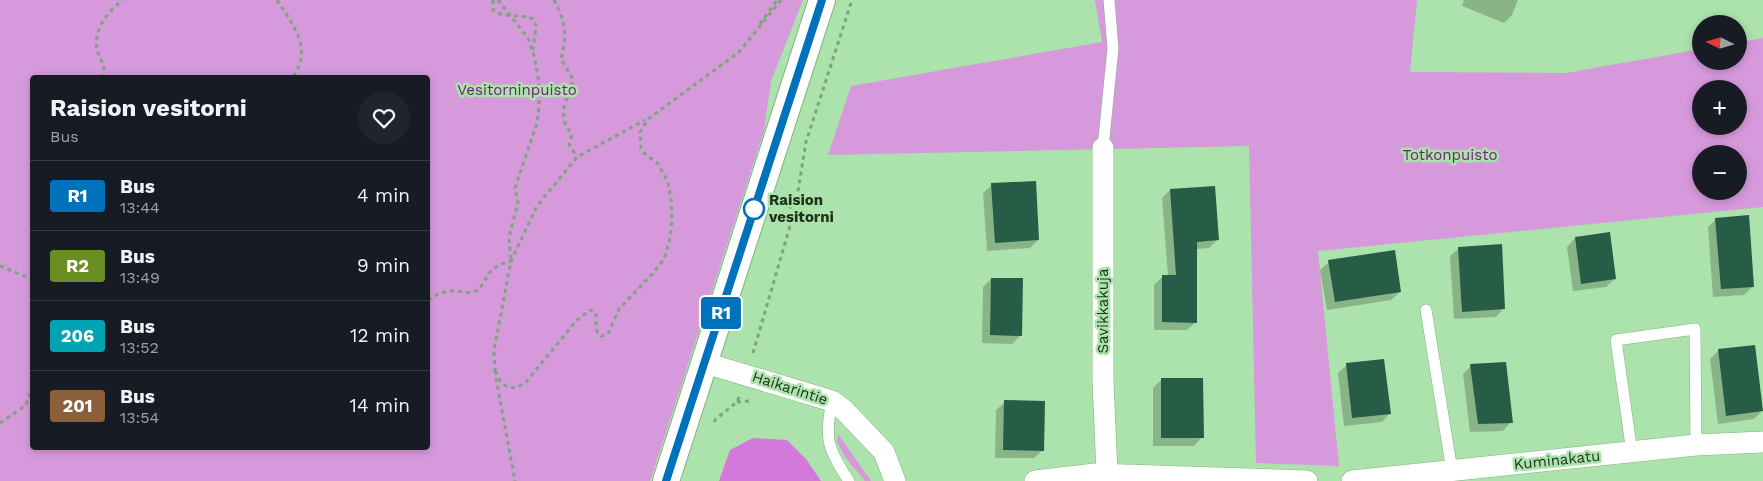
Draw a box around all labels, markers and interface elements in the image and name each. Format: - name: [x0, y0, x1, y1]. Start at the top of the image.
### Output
- north arrow: [1692, 15, 1748, 70]
- map controls: [1692, 15, 1747, 200]
- button: +: [1692, 80, 1747, 135]
- park label: Vesitorninpuisto: [457, 81, 577, 99]
- button: heart: [358, 92, 410, 144]
- text: Raision vesitorni: [50, 94, 247, 122]
- text: Bus: [50, 127, 79, 146]
- button: −: [1692, 145, 1747, 200]
- park label: Totkonpuisto: [1403, 146, 1497, 164]
- text: Bus: [120, 175, 155, 198]
- text: 4 min: [357, 184, 410, 207]
- text: R1: [67, 185, 88, 206]
- place label: Raision vesitorni: [768, 191, 834, 226]
- text: 13:44: [120, 198, 160, 217]
- marker: Raision vesitorni: [743, 198, 765, 220]
- text: Bus: [120, 245, 155, 268]
- text: 9 min: [357, 254, 410, 277]
- text: R2: [66, 255, 89, 276]
- text: 13:49: [120, 268, 160, 287]
- street label: Savikkakuja: [1094, 268, 1112, 354]
- line badge: R1: [698, 297, 744, 329]
- text: R1: [711, 302, 731, 323]
- text: Bus: [120, 315, 155, 338]
- text: 12 min: [350, 324, 410, 347]
- text: 206: [61, 325, 94, 346]
- text: 13:52: [120, 338, 159, 357]
- street label: Haikarintie: [750, 367, 830, 409]
- text: Bus: [120, 385, 155, 408]
- text: 14 min: [350, 394, 410, 417]
- text: 201: [62, 395, 93, 416]
- text: 13:54: [120, 408, 159, 427]
- street label: Kuminakatu: [1513, 447, 1601, 473]

